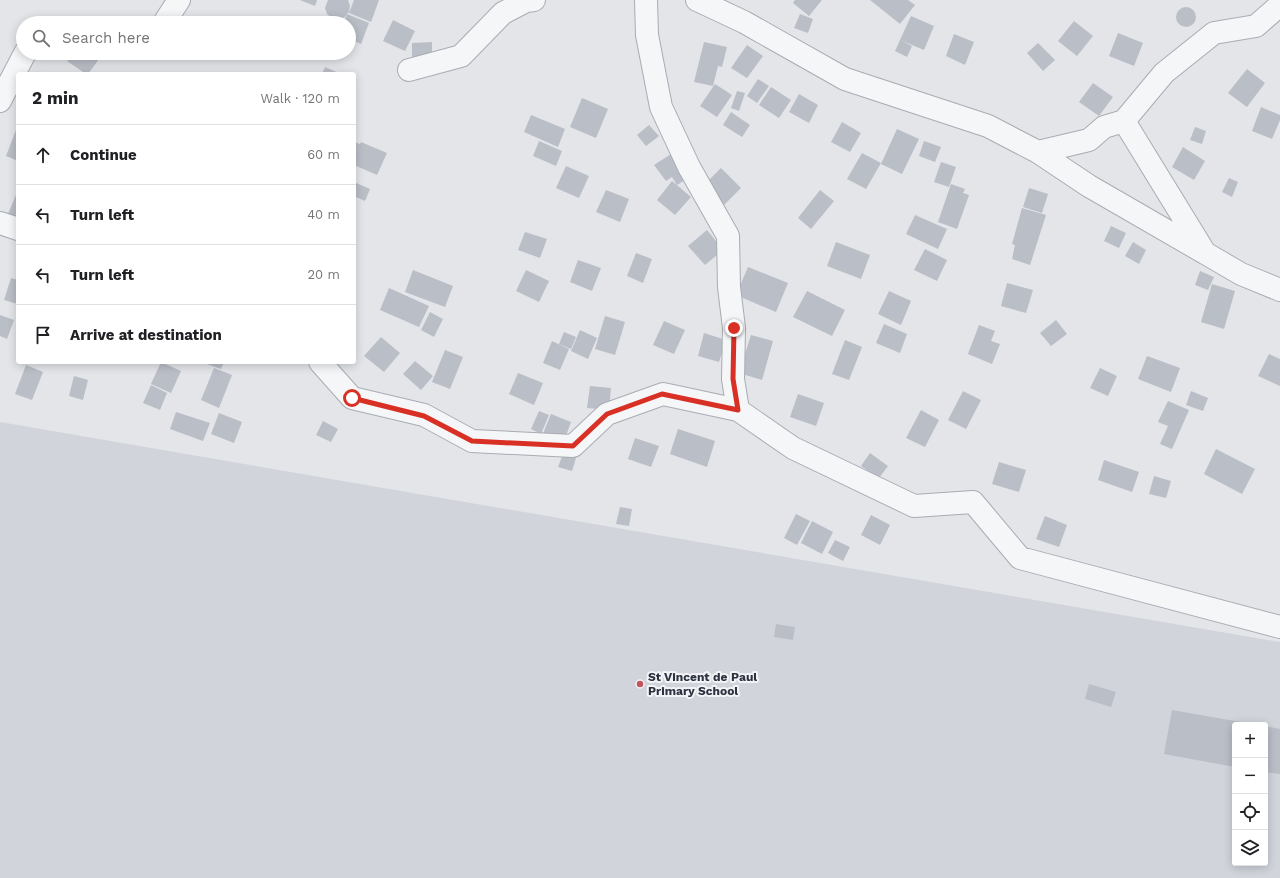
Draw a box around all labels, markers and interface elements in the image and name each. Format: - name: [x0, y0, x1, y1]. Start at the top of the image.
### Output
- search box: [16, 16, 356, 60]
- icon: search: [30, 27, 52, 49]
- text: Search here: [62, 29, 150, 47]
- text: 2 min: [32, 88, 78, 108]
- text: Walk · 120 m: [261, 91, 340, 106]
- icon: ahead: [32, 144, 54, 166]
- text: Continue: [70, 146, 137, 164]
- text: 60 m: [307, 147, 340, 162]
- icon: left: [32, 204, 54, 226]
- text: Turn left: [70, 206, 134, 224]
- text: 40 m: [307, 207, 340, 222]
- icon: left: [32, 264, 54, 286]
- text: Turn left: [70, 266, 134, 284]
- text: 20 m: [308, 267, 340, 282]
- route end: [725, 319, 743, 337]
- icon: arrive: [32, 324, 54, 346]
- text: Arrive at destination: [70, 326, 222, 344]
- route start: [343, 389, 361, 407]
- place label: St Vincent de Paul Primary School: [648, 670, 757, 698]
- marker: St Vincent de Paul Primary School: [635, 679, 645, 689]
- map controls: [1232, 722, 1268, 866]
- button: +: [1232, 722, 1268, 758]
- button: −: [1232, 758, 1268, 794]
- button: locate: [1232, 794, 1268, 830]
- button: layers: [1232, 830, 1268, 866]

